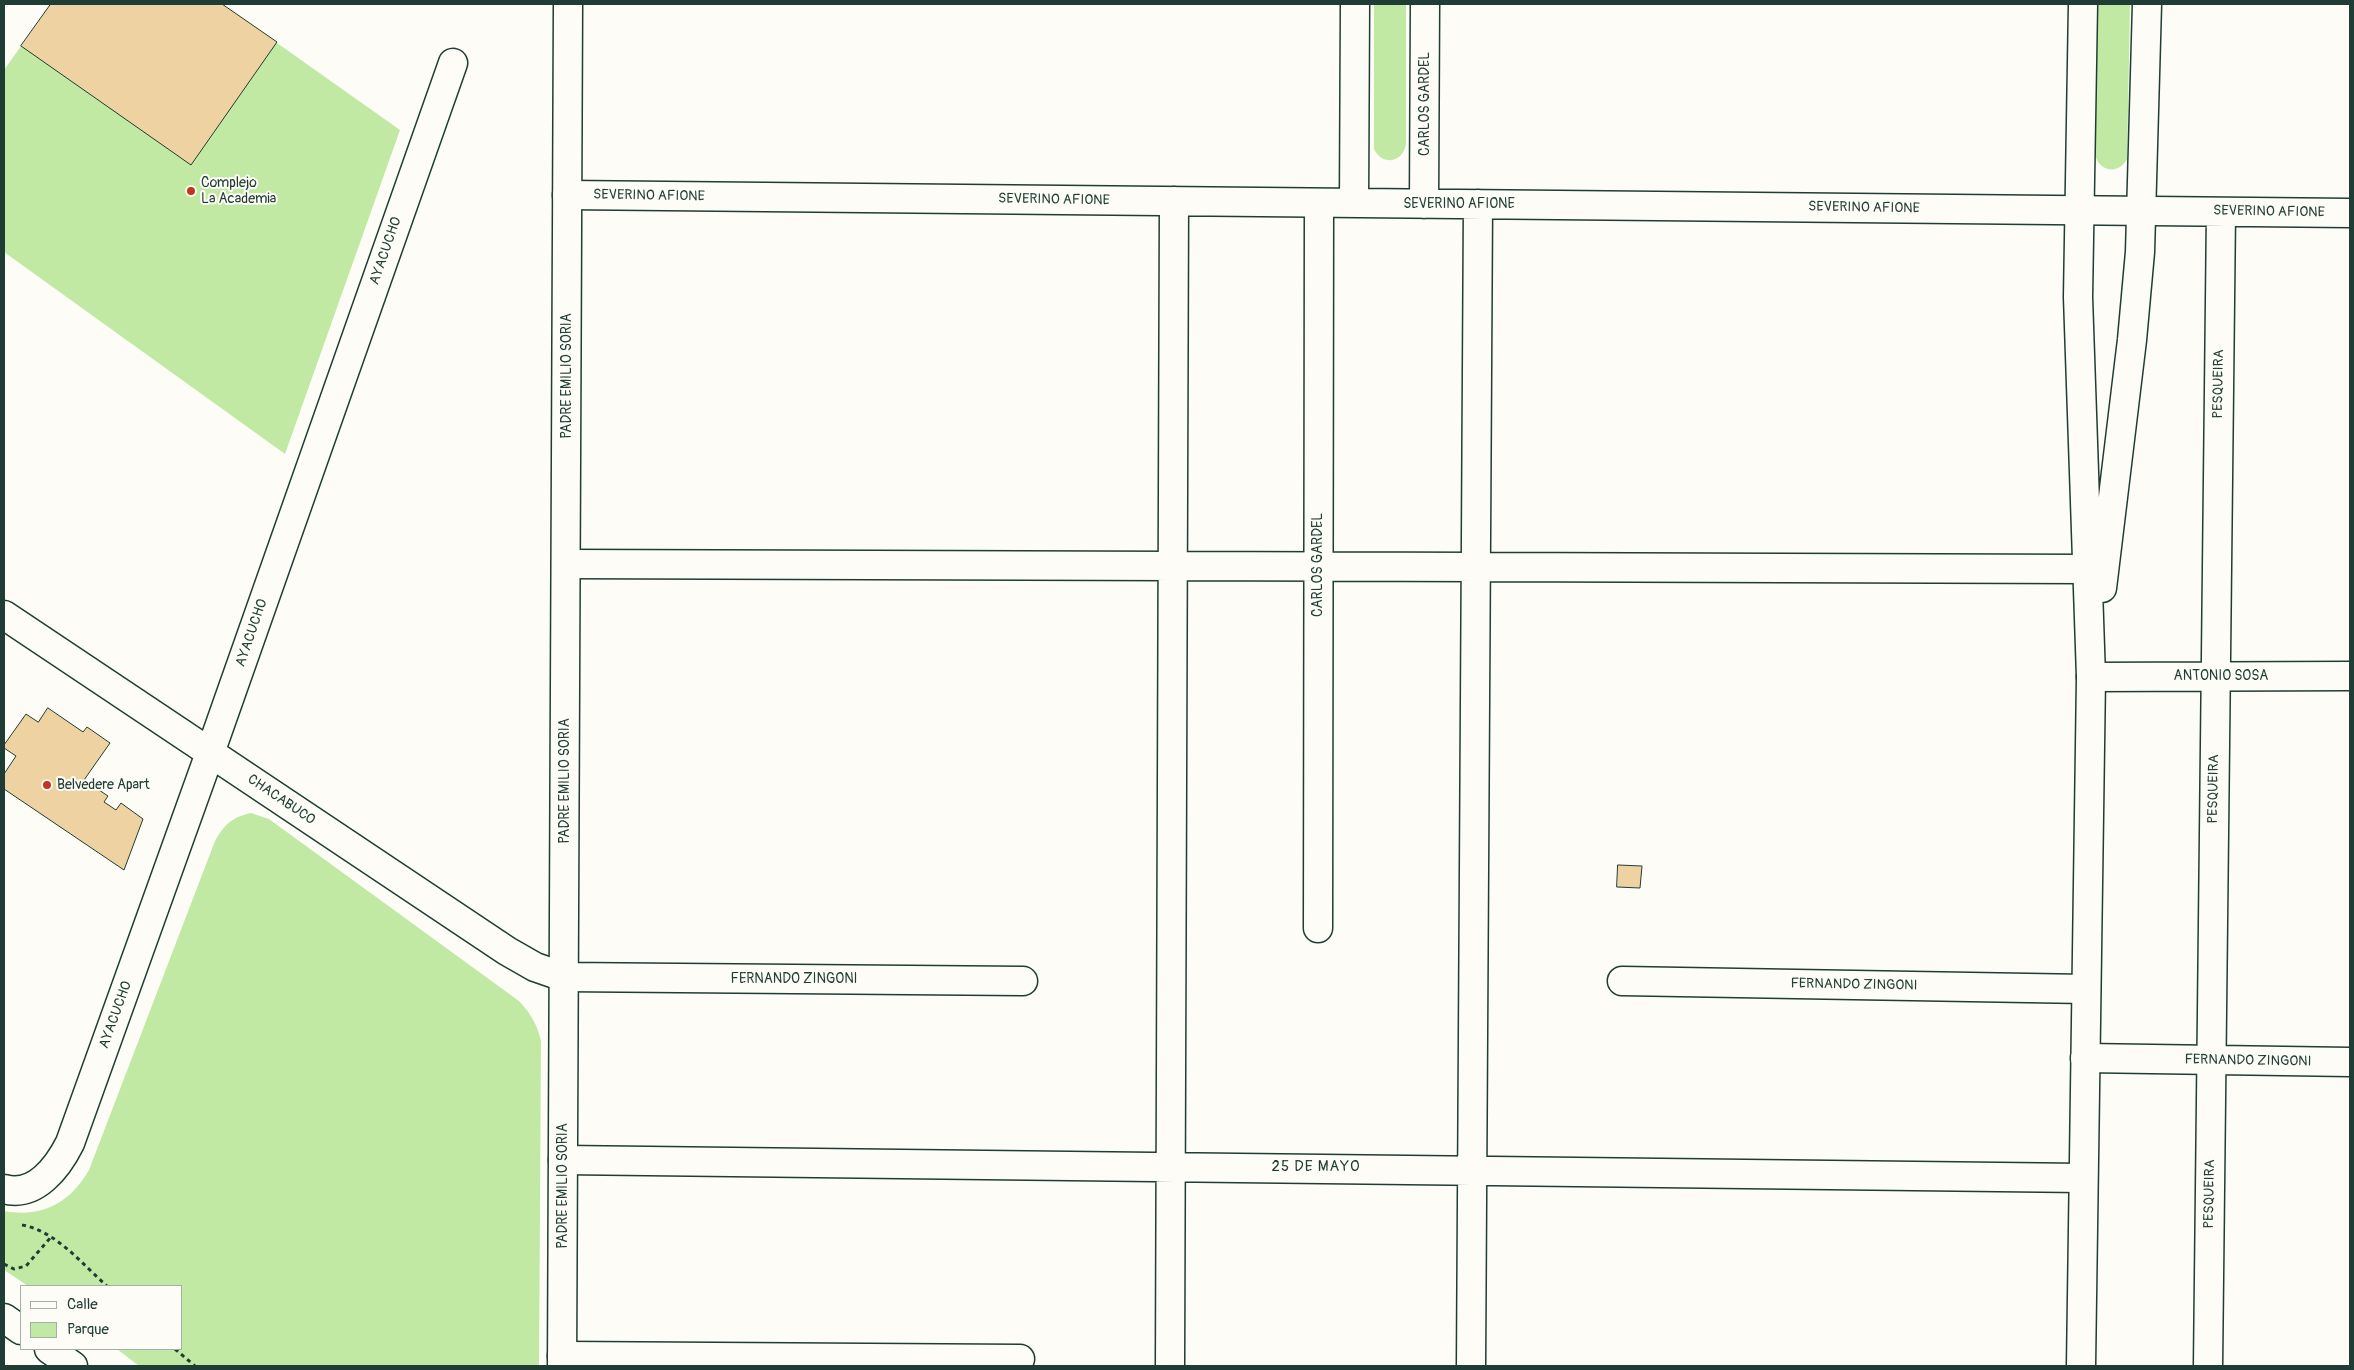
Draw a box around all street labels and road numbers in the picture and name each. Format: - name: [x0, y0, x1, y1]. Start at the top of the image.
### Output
- street label: CARLOS GARDEL: [1417, 52, 1433, 156]
- street label: SEVERINO AFIONE: [593, 187, 705, 205]
- street label: SEVERINO AFIONE: [998, 191, 1110, 209]
- street label: SEVERINO AFIONE: [1403, 196, 1515, 212]
- street label: SEVERINO AFIONE: [1808, 199, 1920, 217]
- street label: SEVERINO AFIONE: [2213, 203, 2325, 221]
- street label: AYACUCHO: [367, 215, 405, 287]
- street label: PADRE EMILIO SORIA: [559, 313, 575, 439]
- street label: PESQUEIRA: [2210, 349, 2228, 419]
- street label: CARLOS GARDEL: [1310, 513, 1326, 617]
- street label: AYACUCHO: [233, 597, 271, 669]
- street label: ANTONIO SOSA: [2174, 668, 2268, 684]
- street label: PADRE EMILIO SORIA: [557, 718, 573, 844]
- street label: PESQUEIRA: [2205, 754, 2223, 824]
- street label: CHACABUCO: [244, 771, 318, 829]
- street label: FERNANDO ZINGONI: [730, 971, 858, 987]
- street label: FERNANDO ZINGONI: [1790, 975, 1918, 995]
- street label: AYACUCHO: [96, 979, 136, 1051]
- street label: FERNANDO ZINGONI: [2184, 1051, 2312, 1071]
- street label: PADRE EMILIO SORIA: [555, 1123, 571, 1249]
- street label: PESQUEIRA: [2201, 1159, 2219, 1229]

